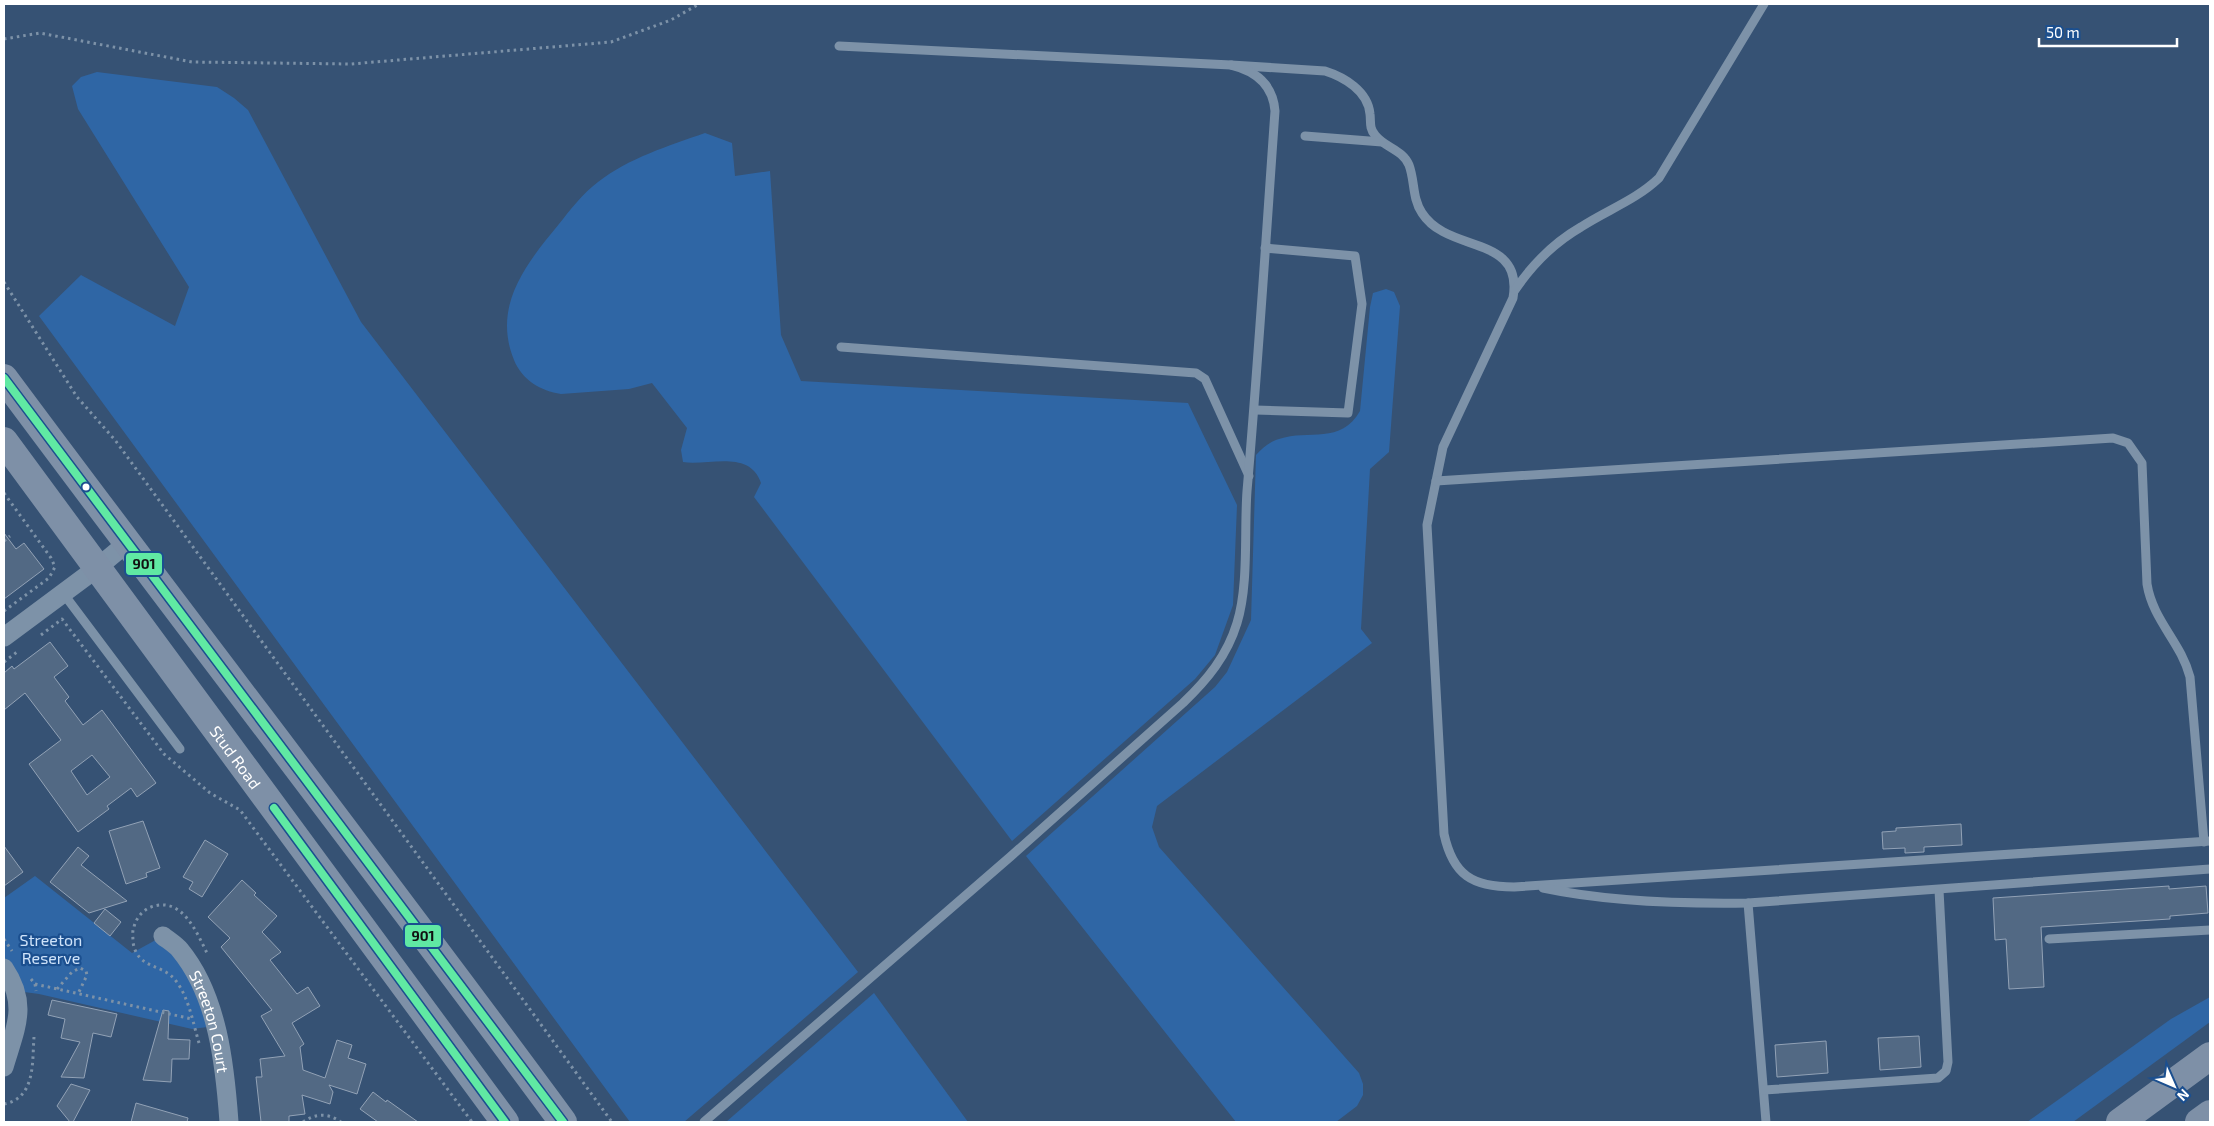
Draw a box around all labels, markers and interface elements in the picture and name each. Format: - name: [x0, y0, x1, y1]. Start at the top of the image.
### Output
- scale bar: [2039, 15, 2176, 47]
- text: 50 m: [2046, 23, 2080, 41]
- unlabelled marker: [81, 482, 91, 492]
- line badge: 901: [125, 552, 163, 576]
- text: 901: [132, 555, 156, 572]
- street label: Stud Road: [207, 721, 266, 792]
- line badge: 901: [404, 924, 442, 948]
- text: 901: [411, 927, 435, 944]
- park label: Streeton Reserve: [20, 930, 82, 967]
- street label: Streeton Court: [186, 967, 234, 1074]
- north arrow: [2149, 1061, 2199, 1111]
- text: N: [2174, 1086, 2193, 1105]

